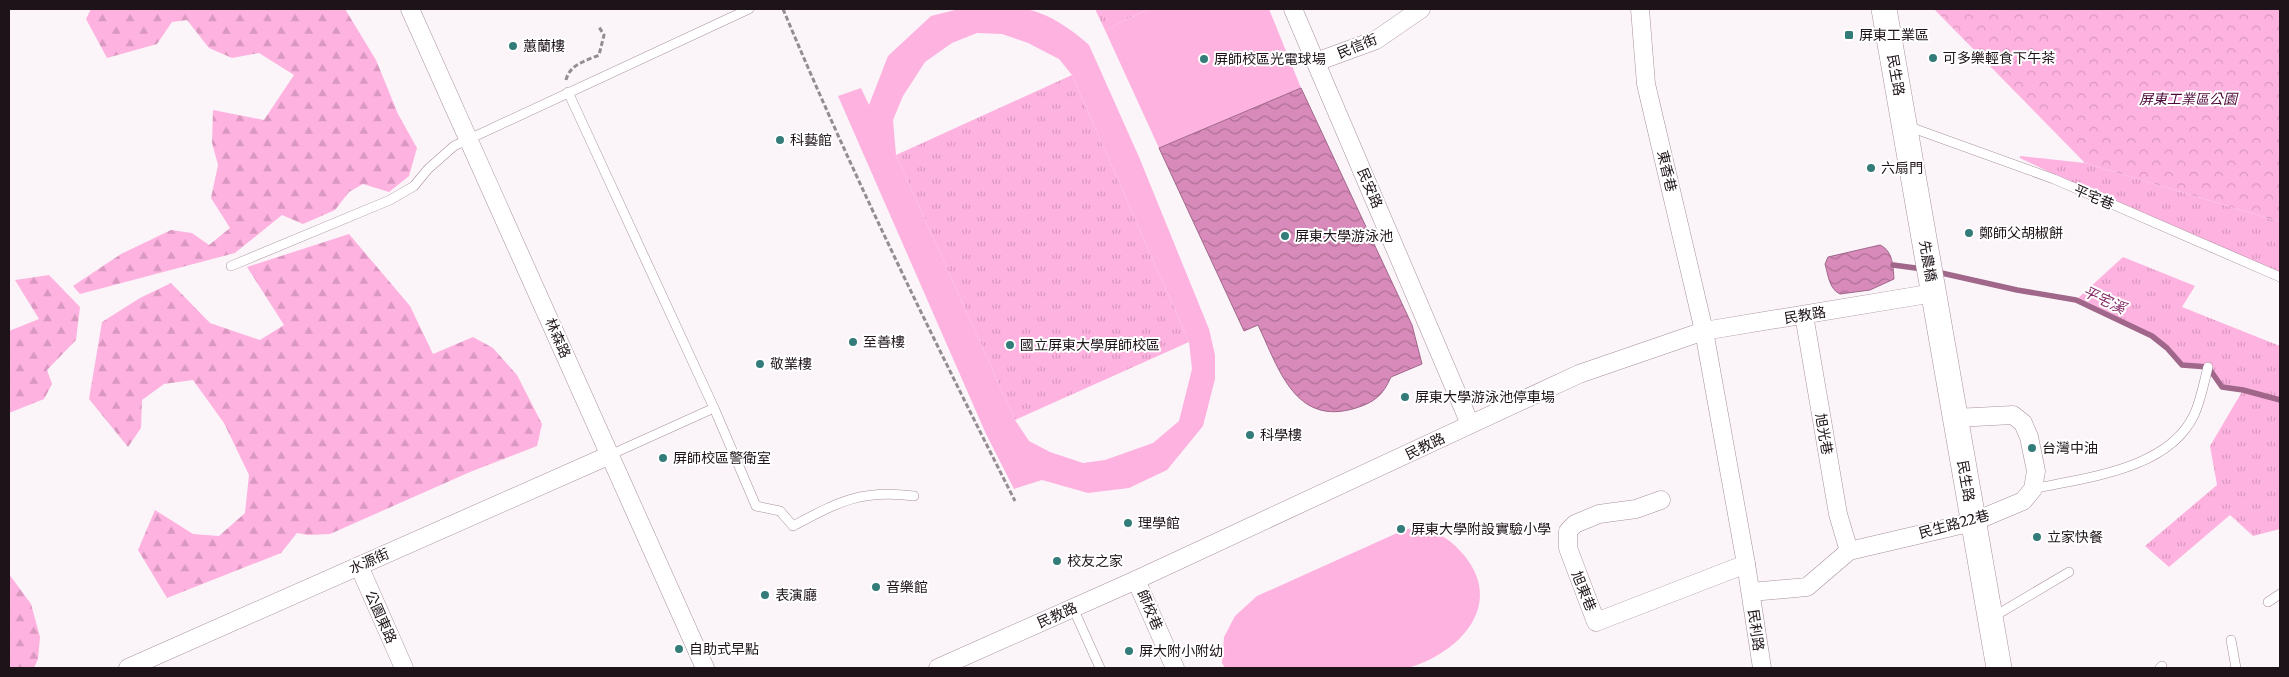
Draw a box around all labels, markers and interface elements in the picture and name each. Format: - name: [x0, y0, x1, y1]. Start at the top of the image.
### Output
- place label: 屏東工業區: [1859, 26, 1929, 44]
- marker: 屏東工業區: [1843, 29, 1855, 41]
- street label: 民信街: [1334, 30, 1380, 62]
- place label: 蕙蘭樓: [523, 37, 565, 55]
- marker: 蕙蘭樓: [507, 40, 519, 52]
- place label: 可多樂輕食下午茶: [1943, 49, 2055, 67]
- place label: 屏師校區光電球場: [1214, 50, 1326, 68]
- marker: 可多樂輕食下午茶: [1927, 52, 1939, 64]
- marker: 屏師校區光電球場: [1198, 53, 1210, 65]
- street label: 民生路: [1883, 53, 1909, 97]
- park label: 屏東工業區公園: [2139, 90, 2239, 108]
- place label: 科藝館: [790, 131, 832, 149]
- marker: 科藝館: [774, 134, 786, 146]
- street label: 東香巷: [1654, 149, 1680, 193]
- place label: 六扇門: [1881, 159, 1923, 177]
- marker: 六扇門: [1865, 162, 1877, 174]
- street label: 民安路: [1354, 165, 1386, 211]
- street label: 平宅巷: [2071, 181, 2117, 213]
- place label: 鄭師父胡椒餅: [1979, 224, 2063, 242]
- place label: 屏東大學游泳池: [1295, 227, 1393, 245]
- marker: 鄭師父胡椒餅: [1963, 227, 1975, 239]
- marker: 屏東大學游泳池: [1279, 230, 1291, 242]
- street label: 先農橋: [1915, 239, 1941, 283]
- water label: 平宅溪: [2080, 281, 2130, 319]
- street label: 民教路: [1783, 303, 1827, 327]
- street label: 林森路: [541, 315, 575, 361]
- place label: 至善樓: [863, 333, 905, 351]
- marker: 至善樓: [847, 336, 859, 348]
- place label: 國立屏東大學屏師校區: [1020, 336, 1160, 354]
- marker: 國立屏東大學屏師校區: [1004, 339, 1016, 351]
- place label: 敬業樓: [770, 355, 812, 373]
- marker: 敬業樓: [754, 358, 766, 370]
- place label: 屏東大學游泳池停車場: [1415, 388, 1555, 406]
- marker: 屏東大學游泳池停車場: [1399, 391, 1411, 403]
- street label: 旭光巷: [1811, 412, 1837, 456]
- place label: 科學樓: [1260, 426, 1302, 444]
- marker: 科學樓: [1244, 429, 1256, 441]
- street label: 民教路: [1402, 429, 1448, 463]
- place label: 台灣中油: [2042, 439, 2098, 457]
- marker: 台灣中油: [2026, 442, 2038, 454]
- place label: 屏師校區警衛室: [673, 449, 771, 467]
- marker: 屏師校區警衛室: [657, 452, 669, 464]
- street label: 民生路: [1953, 459, 1979, 503]
- street label: 民生路22巷: [1917, 506, 1991, 542]
- place label: 理學館: [1138, 514, 1180, 532]
- marker: 理學館: [1122, 517, 1134, 529]
- place label: 屏東大學附設實驗小學: [1411, 520, 1551, 538]
- marker: 屏東大學附設實驗小學: [1395, 523, 1407, 535]
- place label: 立家快餐: [2047, 528, 2103, 546]
- marker: 立家快餐: [2031, 531, 2043, 543]
- street label: 水源街: [346, 544, 392, 578]
- place label: 校友之家: [1067, 552, 1123, 570]
- marker: 校友之家: [1051, 555, 1063, 567]
- street label: 旭東巷: [1568, 568, 1600, 614]
- place label: 音樂館: [886, 578, 928, 596]
- marker: 音樂館: [870, 581, 882, 593]
- place label: 表演廳: [775, 586, 817, 604]
- street label: 師校巷: [1134, 587, 1166, 633]
- street label: 公園東路: [361, 588, 401, 646]
- marker: 表演廳: [759, 589, 771, 601]
- street label: 民教路: [1034, 598, 1080, 632]
- street label: 民利路: [1744, 608, 1768, 652]
- place label: 自助式早點: [689, 640, 759, 658]
- place label: 屏大附小附幼: [1139, 642, 1223, 660]
- marker: 自助式早點: [673, 643, 685, 655]
- marker: 屏大附小附幼: [1123, 645, 1135, 657]

